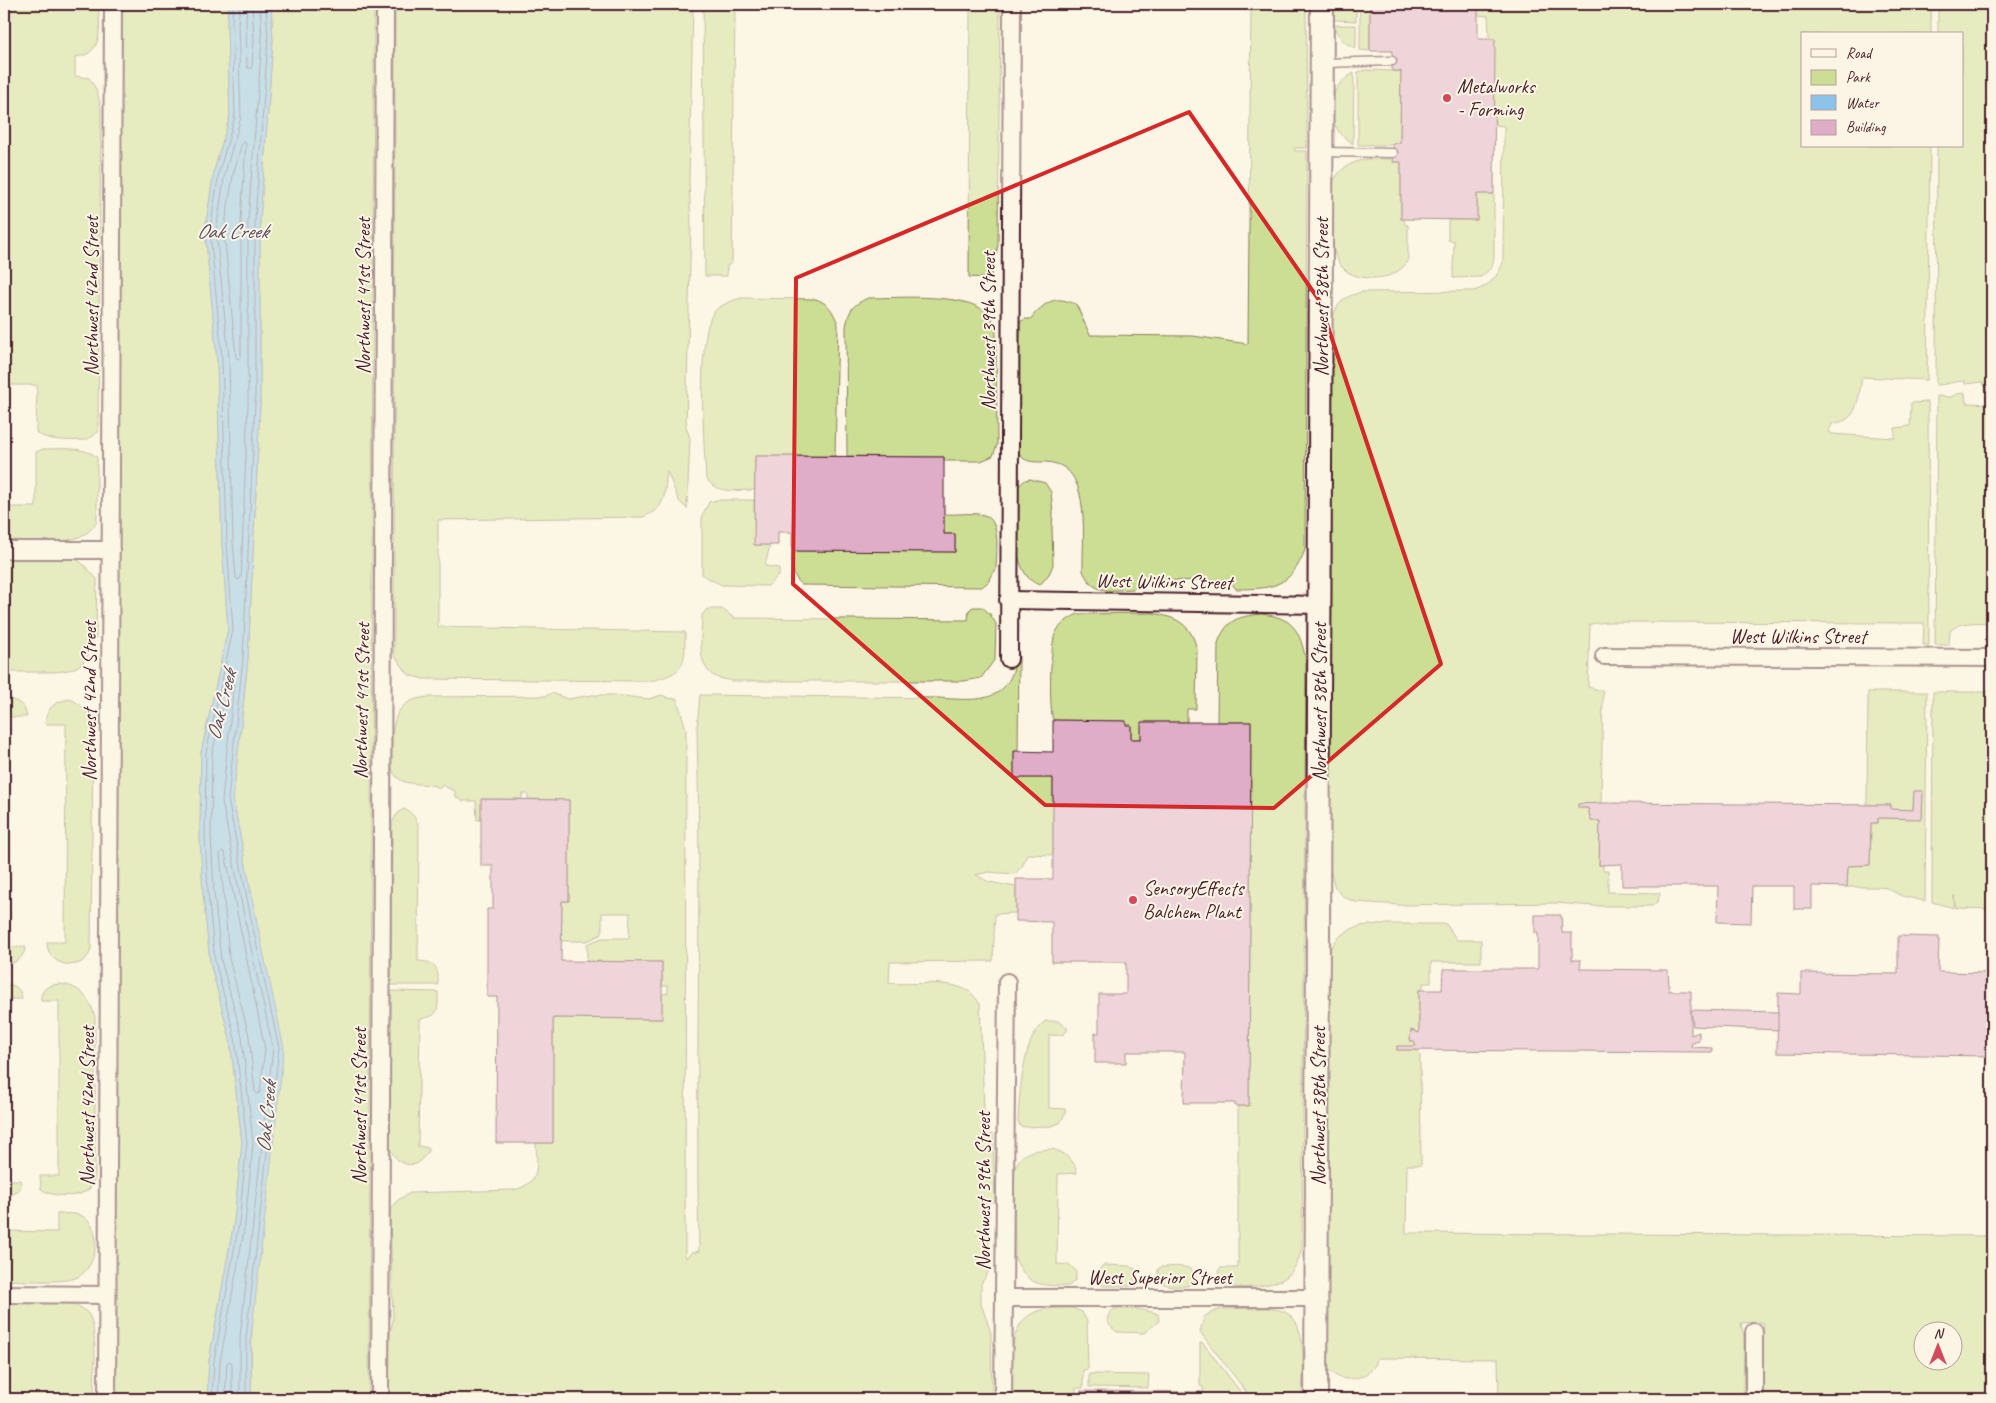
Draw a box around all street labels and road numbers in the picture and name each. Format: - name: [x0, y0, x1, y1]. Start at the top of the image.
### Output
- street label: Northwest 42nd Street: [79, 214, 104, 376]
- street label: Northwest 41st Street: [351, 215, 376, 374]
- street label: Northwest 38th Street: [1309, 215, 1334, 376]
- street label: Northwest 39th Street: [976, 249, 1001, 410]
- street label: West Wilkins Street: [1096, 568, 1236, 595]
- street label: Northwest 42nd Street: [77, 619, 102, 781]
- street label: Northwest 41st Street: [348, 620, 375, 779]
- street label: Northwest 38th Street: [1307, 620, 1332, 781]
- street label: West Wilkins Street: [1730, 624, 1869, 649]
- street label: Northwest 42nd Street: [75, 1024, 100, 1186]
- street label: Northwest 38th Street: [1306, 1024, 1331, 1185]
- street label: Northwest 41st Street: [347, 1025, 372, 1184]
- street label: Northwest 39th Street: [971, 1109, 996, 1270]
- street label: West Superior Street: [1088, 1265, 1234, 1290]

